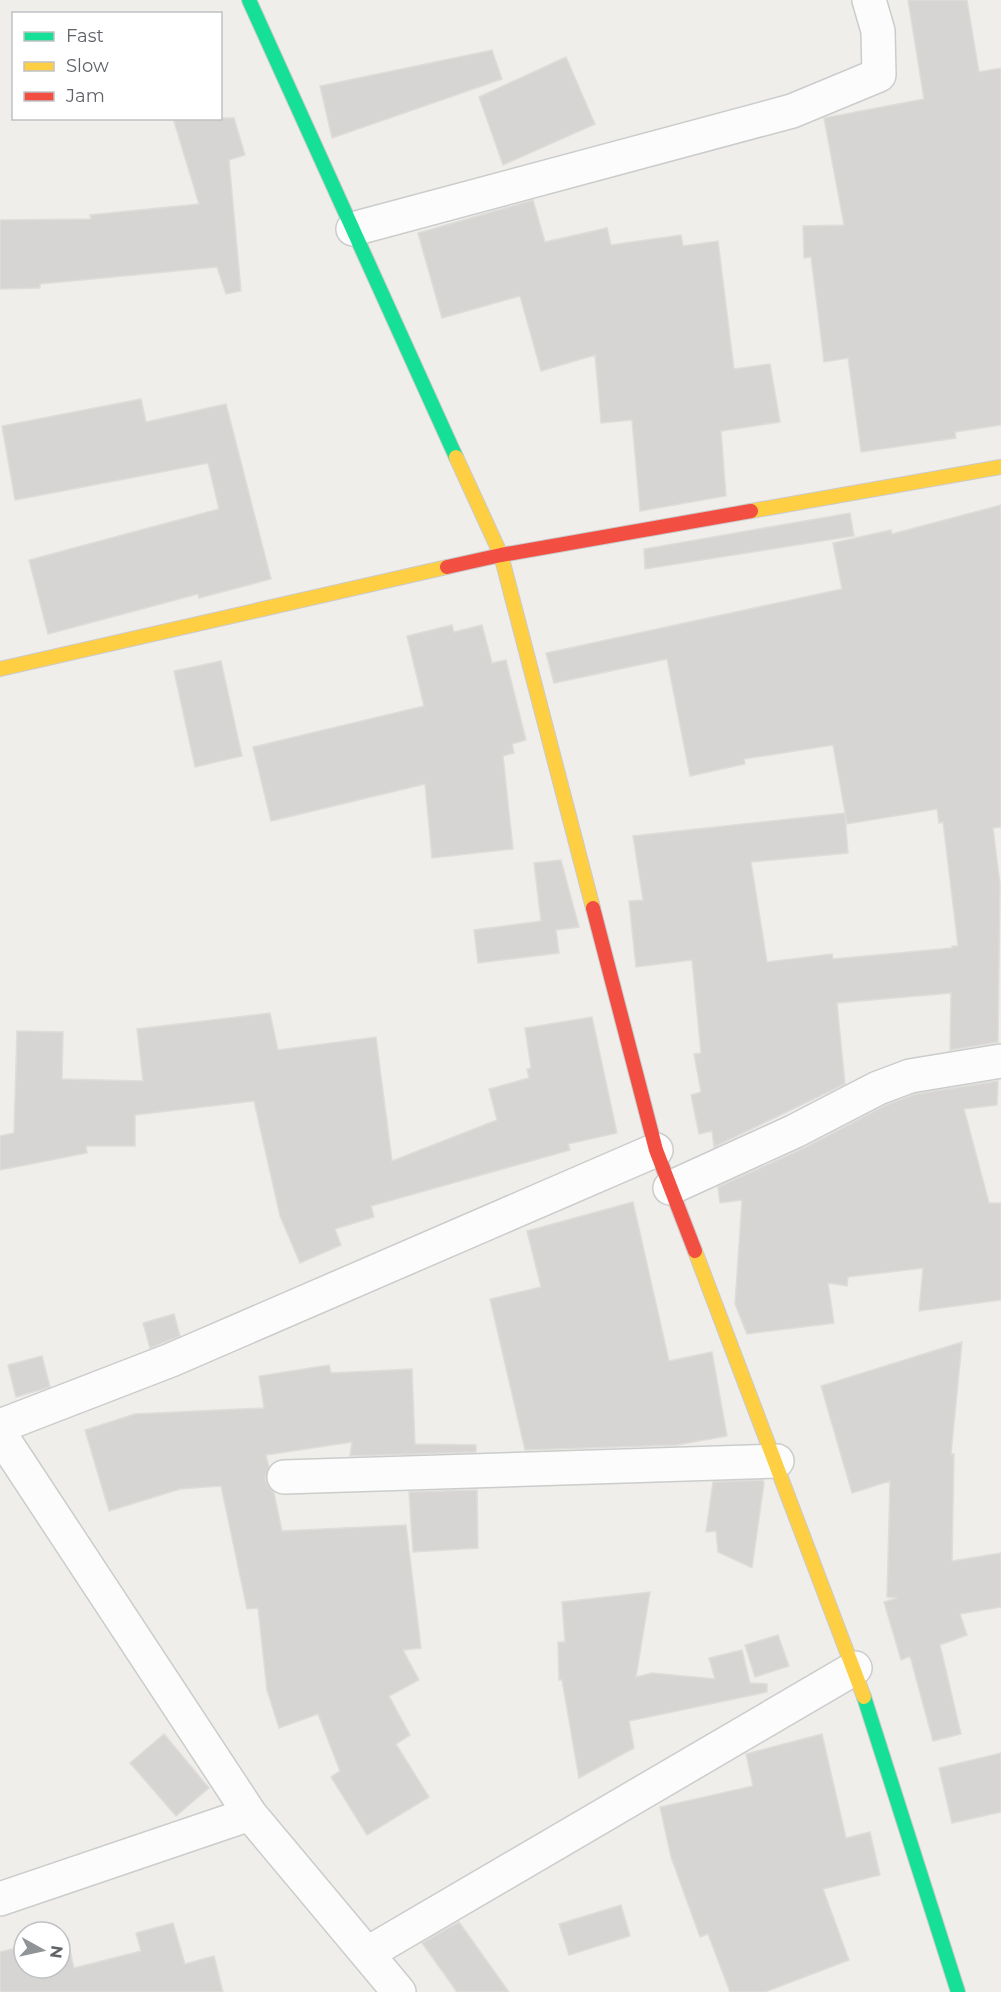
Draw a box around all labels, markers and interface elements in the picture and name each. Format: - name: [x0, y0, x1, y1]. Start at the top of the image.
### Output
- legend: [12, 12, 222, 120]
- text: Fast: [66, 25, 104, 47]
- text: Slow: [66, 55, 109, 77]
- text: Jam: [65, 85, 105, 107]
- north arrow: [12, 1920, 72, 1980]
- text: N: [46, 1944, 67, 1960]

